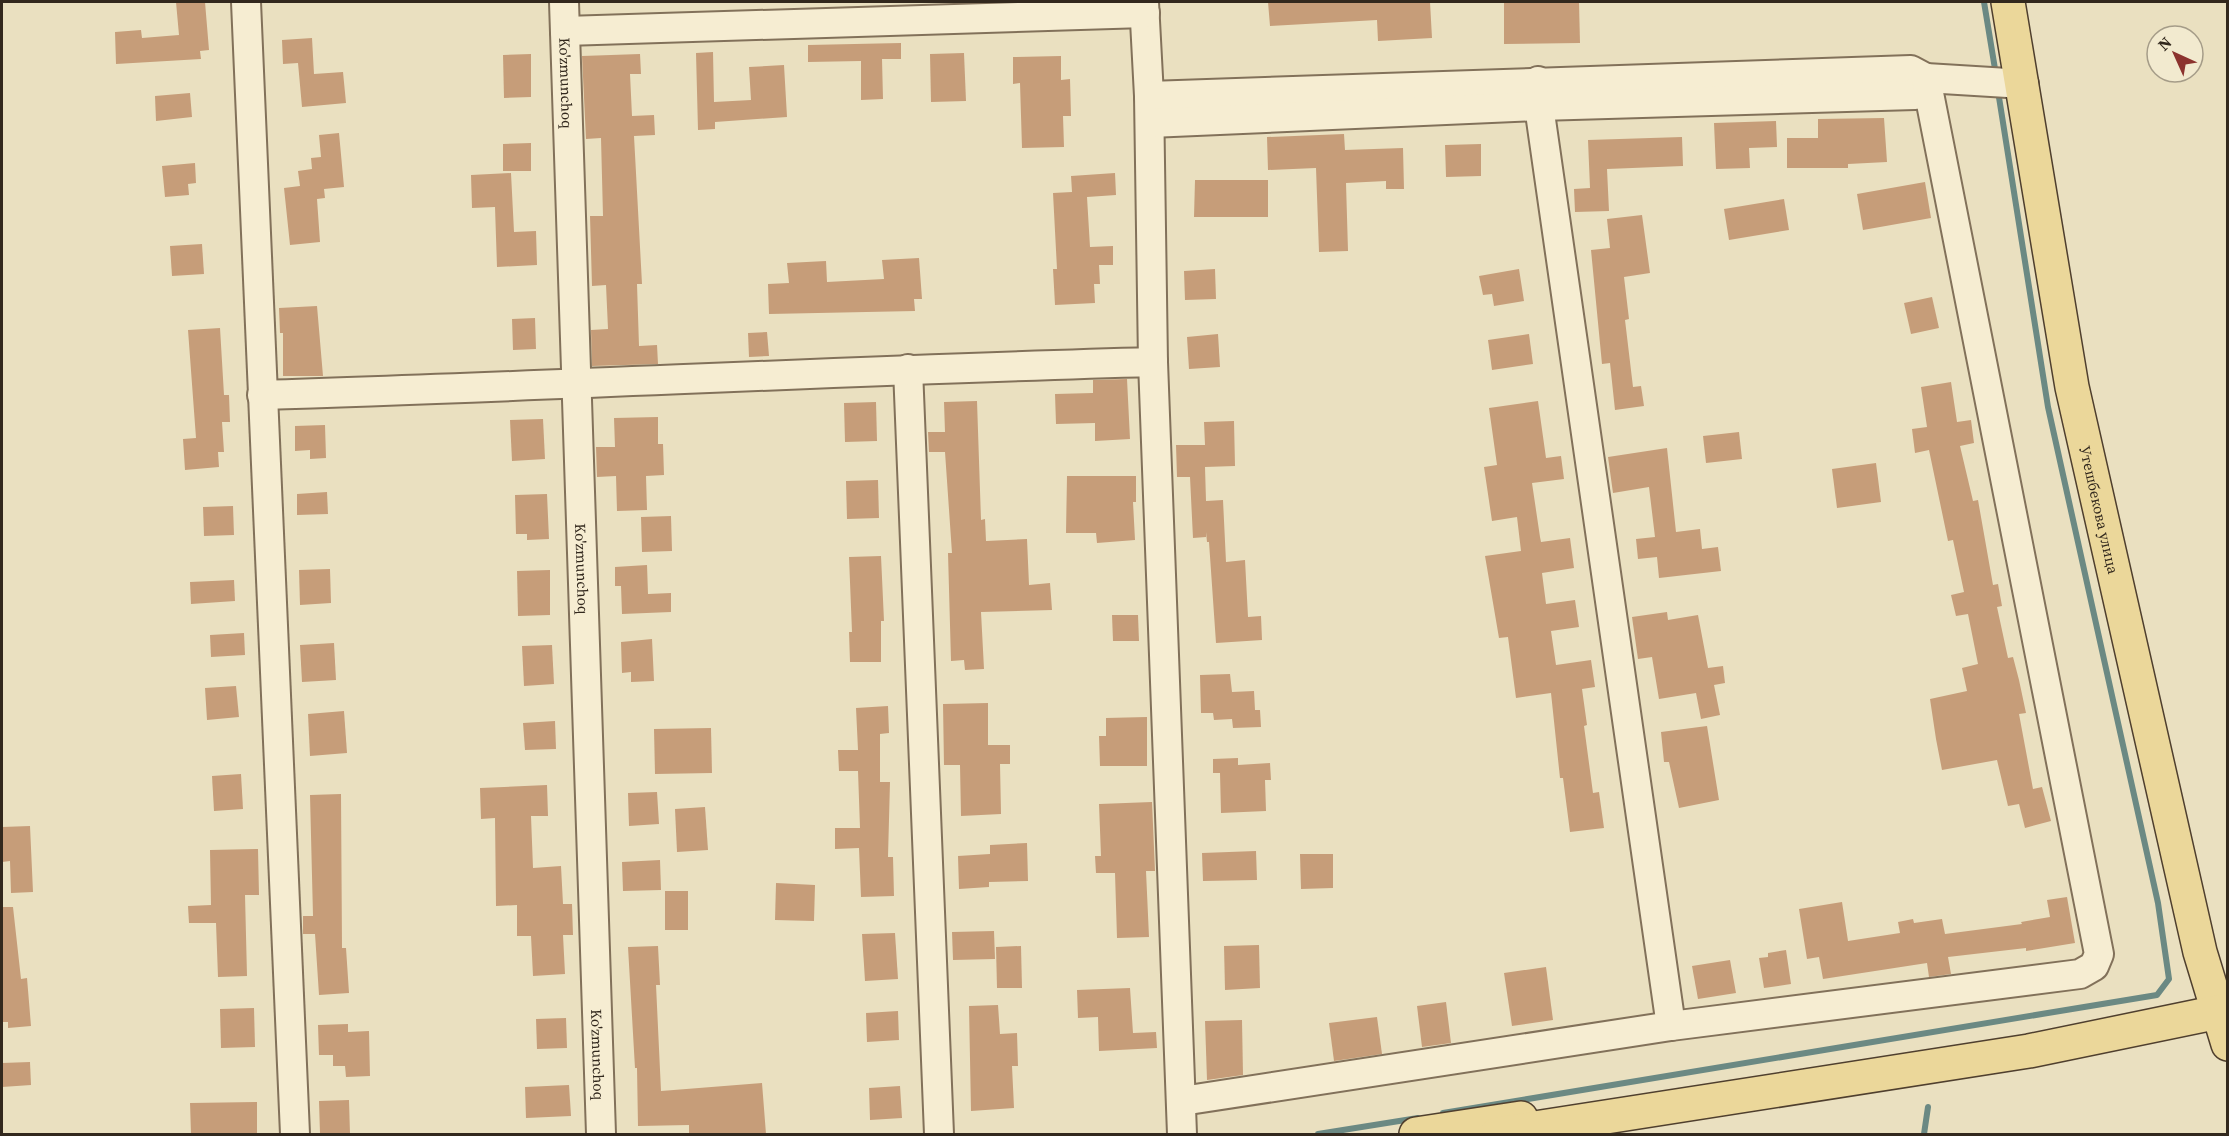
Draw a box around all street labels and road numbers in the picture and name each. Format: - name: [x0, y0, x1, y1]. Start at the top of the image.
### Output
- street label: Ko'zmunchoq: [555, 37, 579, 129]
- street label: Утешбекова улица: [2075, 443, 2125, 576]
- street label: Ko'zmunchoq: [571, 523, 595, 615]
- street label: Ko'zmunchoq: [586, 1009, 610, 1101]

